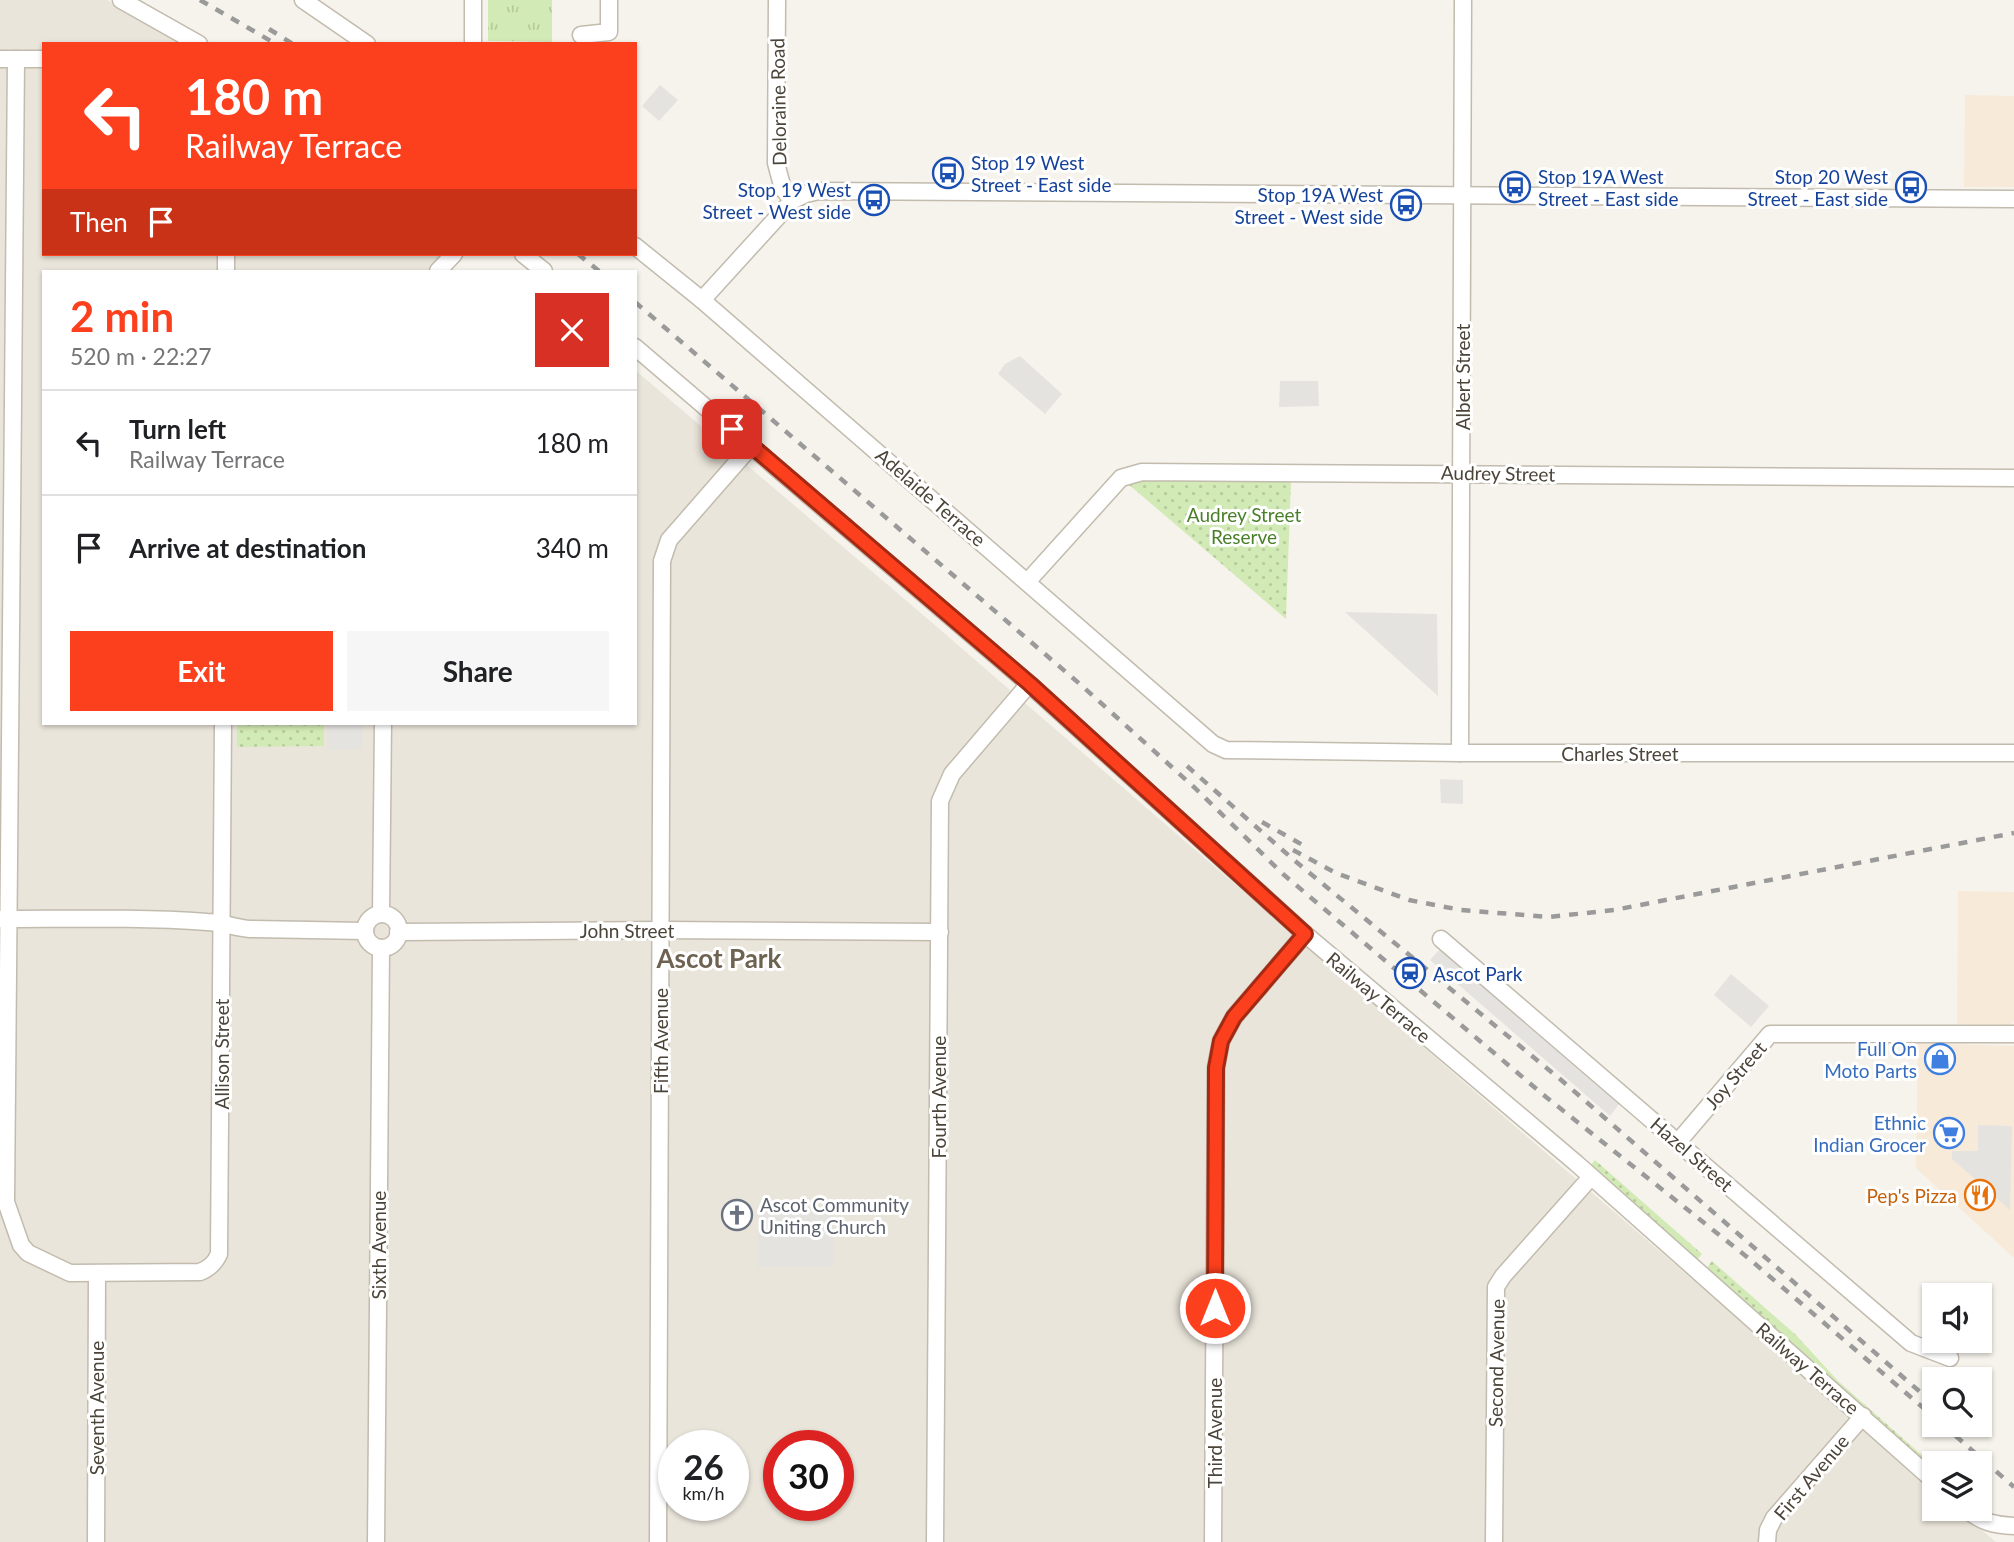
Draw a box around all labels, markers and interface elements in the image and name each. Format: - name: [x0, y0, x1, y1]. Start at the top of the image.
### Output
- street label: Deloraine Road: [765, 38, 791, 166]
- text: 180 m: [185, 67, 323, 125]
- icon: left: [70, 70, 161, 161]
- text: Railway Terrace: [185, 126, 402, 165]
- place label: Stop 19 West Street - East side: [971, 151, 1111, 196]
- bus stop icon: Stop 19 West Street - East side: [931, 156, 965, 190]
- place label: Stop 19A West Street - East side: [1538, 165, 1678, 210]
- place label: Stop 20 West Street - East side: [1748, 165, 1888, 210]
- bus stop icon: Stop 19A West Street - East side: [1498, 170, 1532, 204]
- bus stop icon: Stop 20 West Street - East side: [1894, 170, 1928, 204]
- place label: Stop 19 West Street - West side: [702, 178, 851, 223]
- bus stop icon: Stop 19 West Street - West side: [857, 183, 891, 217]
- place label: Stop 19A West Street - West side: [1234, 183, 1383, 228]
- bus stop icon: Stop 19A West Street - West side: [1389, 188, 1423, 222]
- icon: arrive: [142, 203, 180, 241]
- text: Then: [70, 206, 128, 238]
- text: 2 min: [70, 291, 174, 341]
- button: close: [535, 293, 609, 367]
- street label: Albert Street: [1451, 324, 1474, 430]
- text: 520 m · 22:27: [70, 342, 212, 370]
- pin: [702, 399, 762, 459]
- icon: arrive: [713, 410, 751, 448]
- text: Turn left: [129, 413, 226, 445]
- icon: left: [70, 424, 108, 462]
- text: 180 m: [536, 427, 609, 459]
- street label: Adelaide Terrace: [871, 443, 991, 551]
- text: Railway Terrace: [129, 445, 285, 473]
- street label: Audrey Street: [1441, 461, 1556, 485]
- park label: Audrey Street Reserve: [1187, 503, 1301, 548]
- icon: arrive: [70, 529, 108, 567]
- text: Arrive at destination: [129, 532, 366, 564]
- text: 340 m: [536, 532, 609, 564]
- button: Exit: [70, 631, 333, 711]
- button: Share: [347, 631, 609, 711]
- street label: Charles Street: [1561, 742, 1679, 765]
- street label: John Street: [580, 919, 674, 942]
- district label: Ascot Park: [656, 942, 782, 974]
- street label: Railway Terrace: [1322, 947, 1436, 1047]
- station icon: Ascot Park: [1393, 956, 1427, 990]
- place label: Ascot Park: [1433, 962, 1523, 985]
- street label: Fifth Avenue: [649, 988, 672, 1094]
- street label: Allison Street: [210, 998, 233, 1109]
- street label: Fourth Avenue: [927, 1036, 950, 1158]
- street label: Joy Street: [1699, 1036, 1771, 1114]
- place label: Full On Moto Parts: [1824, 1037, 1917, 1082]
- shop icon: Full On Moto Parts: [1923, 1042, 1957, 1076]
- place label: Ethnic Indian Grocer: [1813, 1111, 1926, 1156]
- street label: Hazel Street: [1646, 1112, 1738, 1196]
- supermarket icon: Ethnic Indian Grocer: [1932, 1116, 1966, 1150]
- restaurant icon: Pep's Pizza: [1963, 1178, 1997, 1212]
- place label: Pep's Pizza: [1866, 1184, 1957, 1207]
- street label: Sixth Avenue: [367, 1191, 390, 1299]
- place label: Ascot Community Uniting Church: [760, 1193, 909, 1238]
- church icon: Ascot Community Uniting Church: [720, 1198, 754, 1232]
- position arrow: [1178, 1271, 1252, 1345]
- map controls: [1922, 1283, 1992, 1521]
- button: sound: [1922, 1283, 1992, 1353]
- street label: Second Avenue: [1483, 1299, 1509, 1427]
- street label: Railway Terrace: [1752, 1317, 1864, 1419]
- street label: Seventh Avenue: [85, 1341, 108, 1475]
- button: search: [1922, 1367, 1992, 1437]
- street label: Third Avenue: [1203, 1378, 1226, 1488]
- speed limit sign: 30: [763, 1430, 854, 1521]
- street label: First Avenue: [1769, 1430, 1853, 1524]
- text: 26: [683, 1445, 724, 1487]
- button: layers: [1922, 1451, 1992, 1521]
- text: km/h: [682, 1482, 725, 1504]

